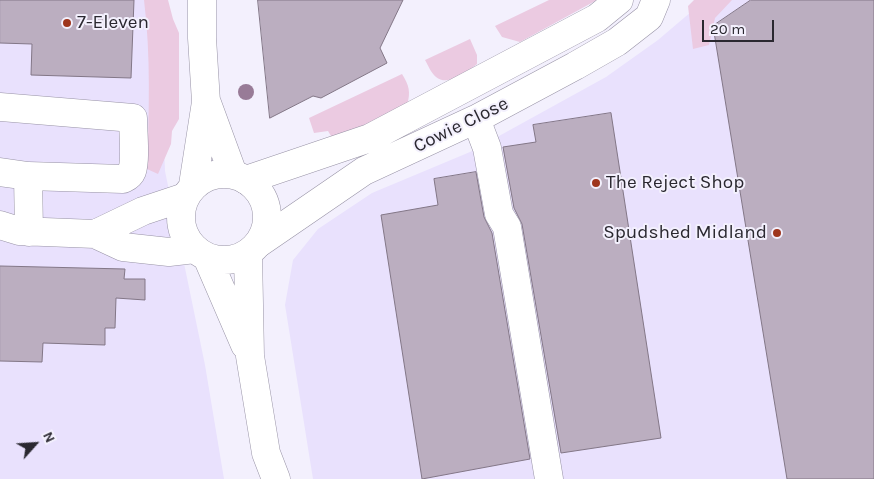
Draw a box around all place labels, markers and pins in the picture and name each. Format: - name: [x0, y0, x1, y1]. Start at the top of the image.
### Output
- place label: 7-Eleven: [77, 12, 149, 34]
- marker: 7-Eleven: [61, 17, 73, 29]
- place label: The Reject Shop: [606, 172, 744, 194]
- marker: The Reject Shop: [590, 177, 602, 189]
- place label: Spudshed Midland: [603, 222, 767, 244]
- marker: Spudshed Midland: [771, 227, 783, 239]

